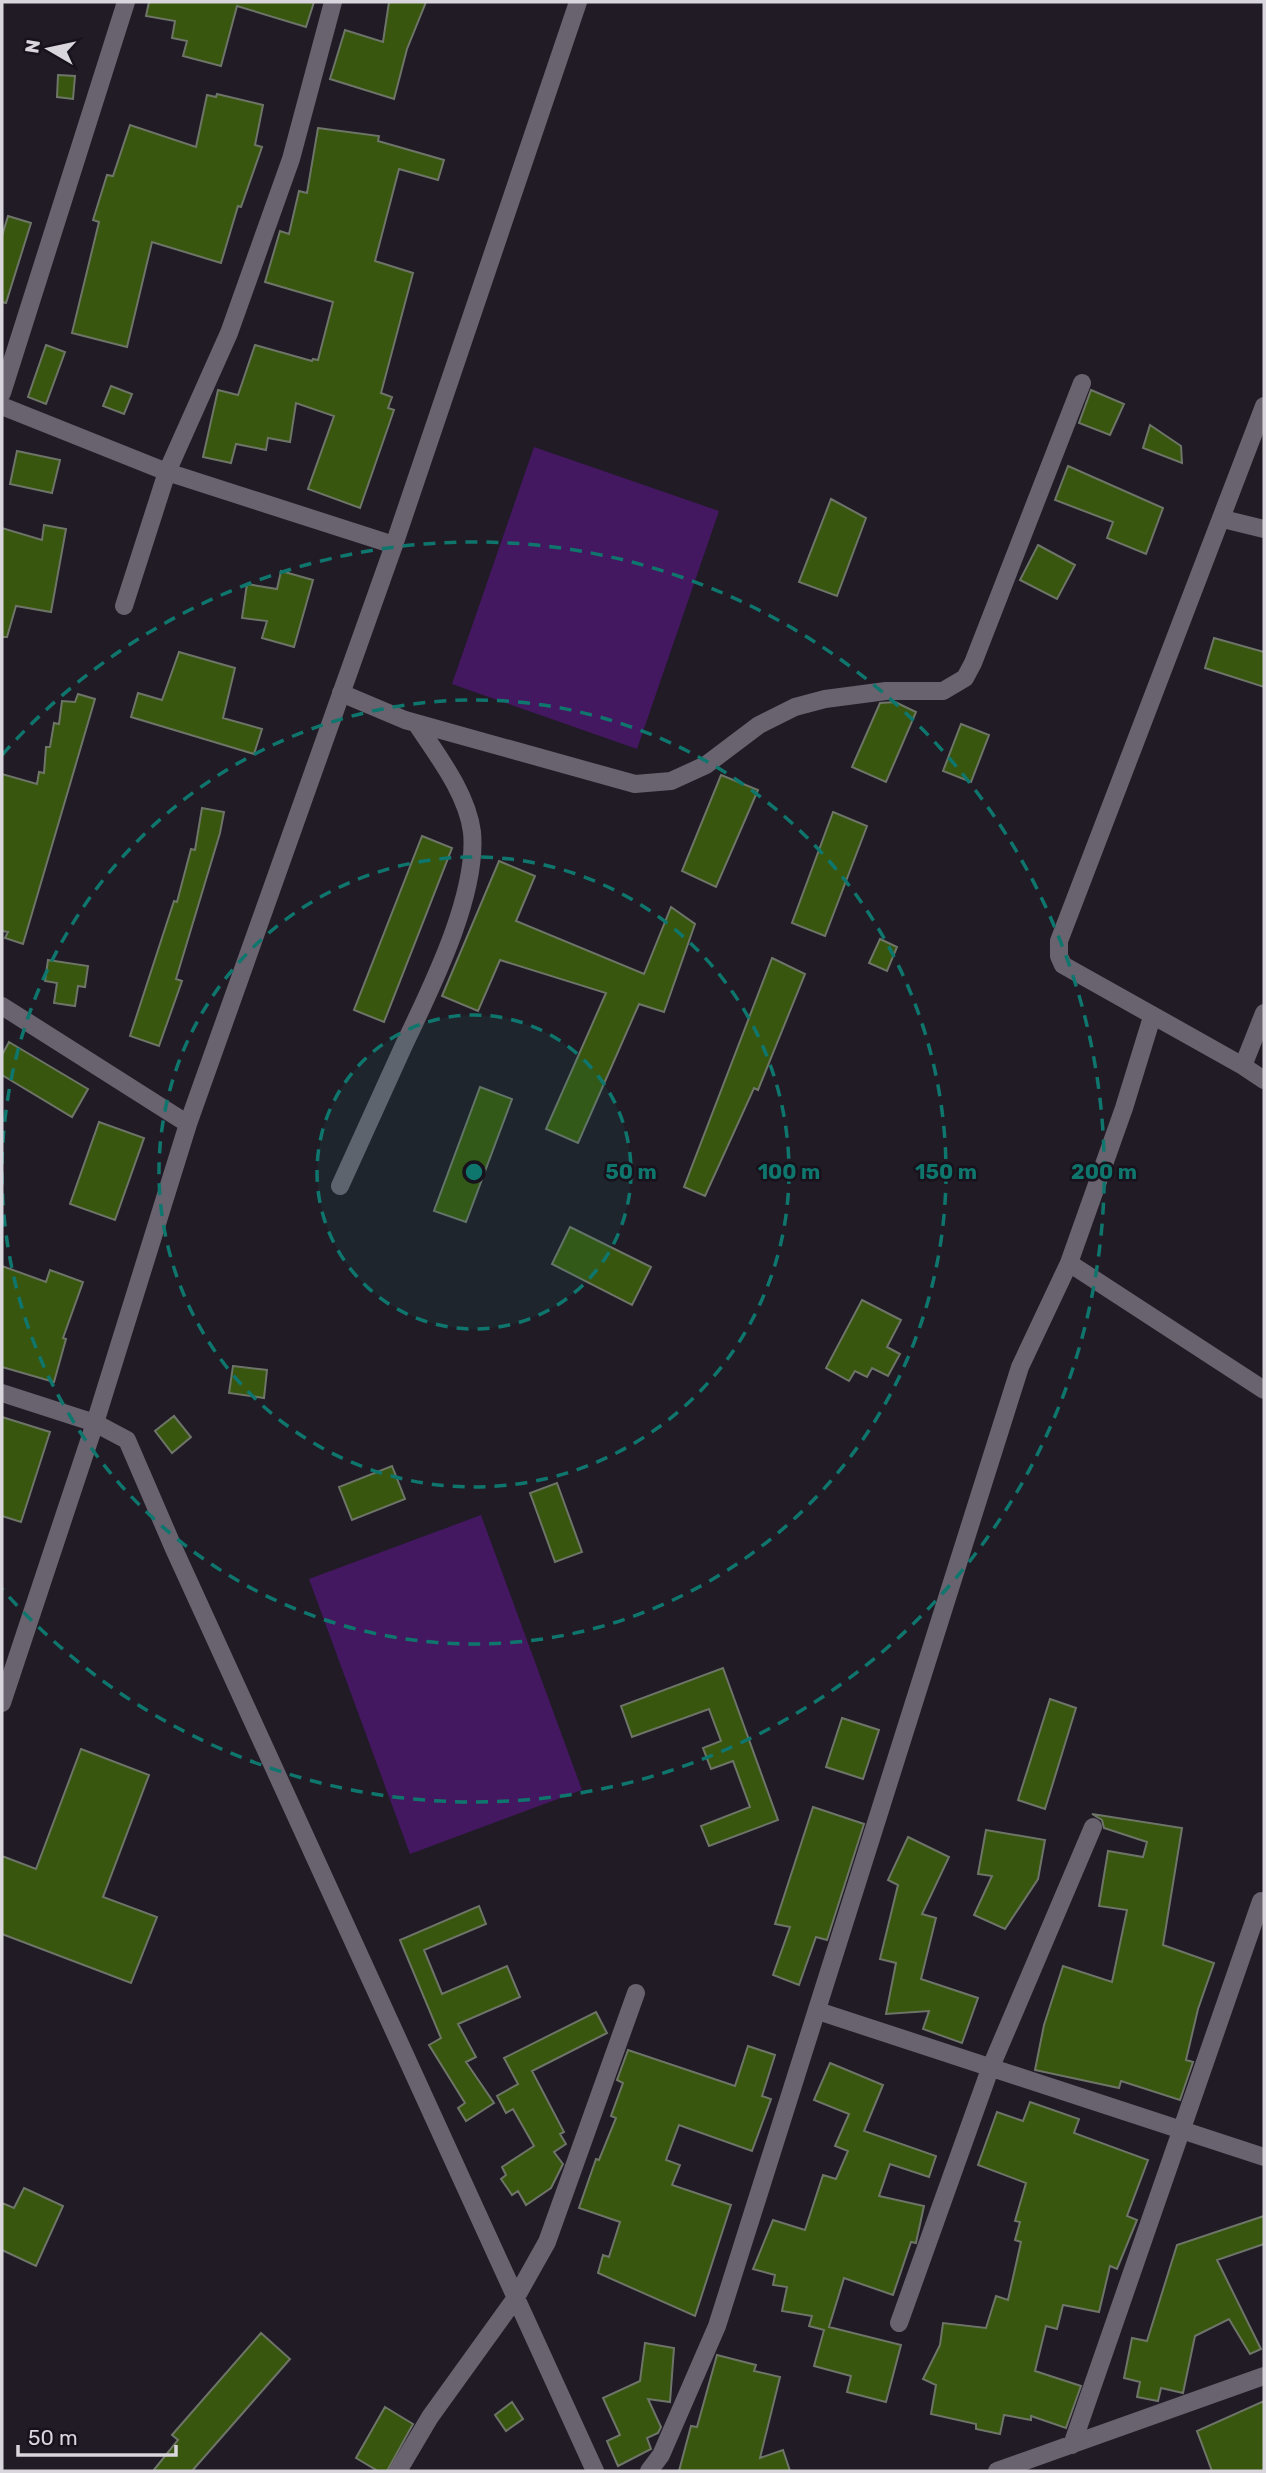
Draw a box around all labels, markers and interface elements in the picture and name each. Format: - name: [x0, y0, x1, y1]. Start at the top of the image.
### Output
- north arrow: [14, 14, 84, 84]
- text: N: [20, 38, 45, 55]
- text: 50 m: [605, 1159, 657, 1184]
- text: 100 m: [758, 1159, 820, 1184]
- text: 150 m: [915, 1159, 977, 1184]
- text: 200 m: [1071, 1159, 1137, 1184]
- centre of rings: [462, 1160, 486, 1184]
- scale bar: [18, 2414, 175, 2458]
- text: 50 m: [28, 2425, 78, 2450]

